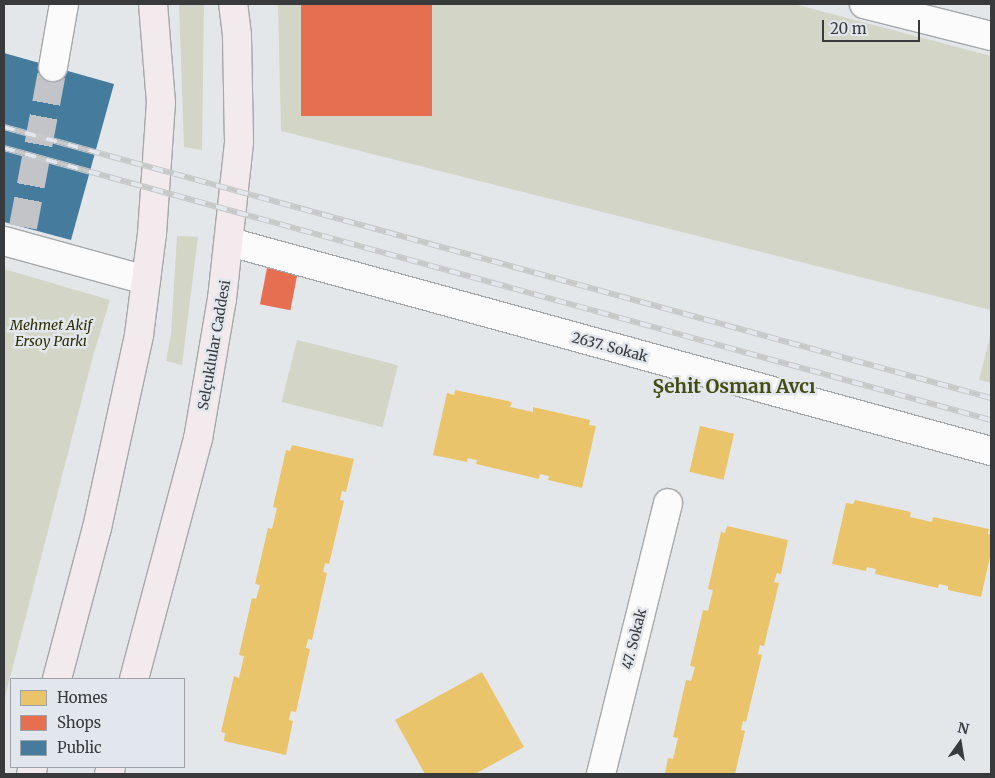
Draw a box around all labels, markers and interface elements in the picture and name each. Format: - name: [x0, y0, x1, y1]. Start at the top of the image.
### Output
- scale bar: [825, 10, 922, 42]
- text: 20 m: [830, 19, 867, 38]
- street label: Selçuklular Caddesi: [194, 279, 234, 411]
- park label: Mehmet Akif Ersoy Parkı: [10, 317, 92, 350]
- street label: 2637. Sokak: [570, 329, 650, 365]
- district label: Şehit Osman Avcı: [652, 376, 816, 398]
- street label: 47. Sokak: [618, 607, 650, 671]
- legend: [10, 678, 185, 768]
- text: Homes: [57, 688, 108, 707]
- text: Shops: [57, 713, 101, 732]
- north arrow: [935, 718, 985, 768]
- text: N: [956, 718, 971, 738]
- text: Public: [57, 738, 102, 757]

